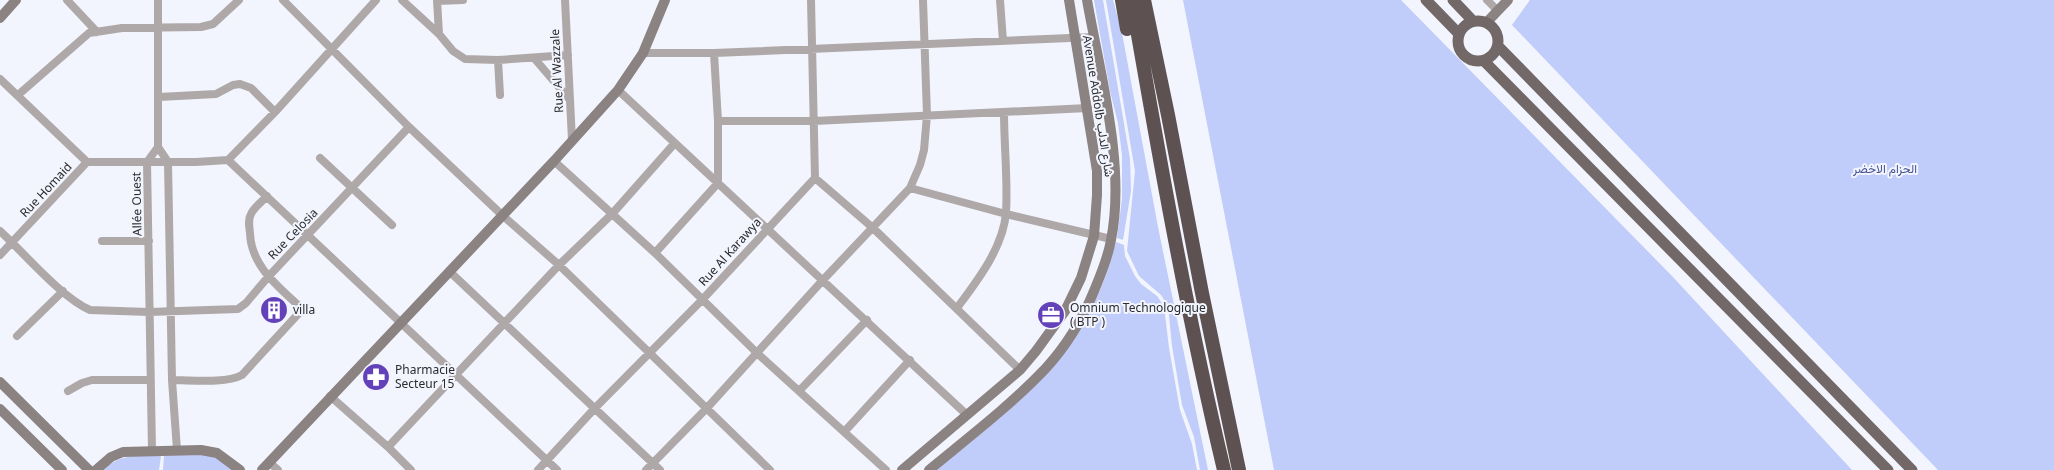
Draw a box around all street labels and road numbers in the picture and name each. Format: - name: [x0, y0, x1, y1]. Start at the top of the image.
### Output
- street label: Rue Al Wazzale: [546, 28, 567, 114]
- street label: Avenue Addolb شارع الدلب: [1078, 34, 1118, 178]
- street label: Rue Homaid: [16, 158, 76, 221]
- street label: Allée Ouest: [127, 171, 146, 236]
- street label: Rue Celosia: [264, 204, 321, 263]
- street label: Rue Al Karawya: [694, 214, 765, 290]

